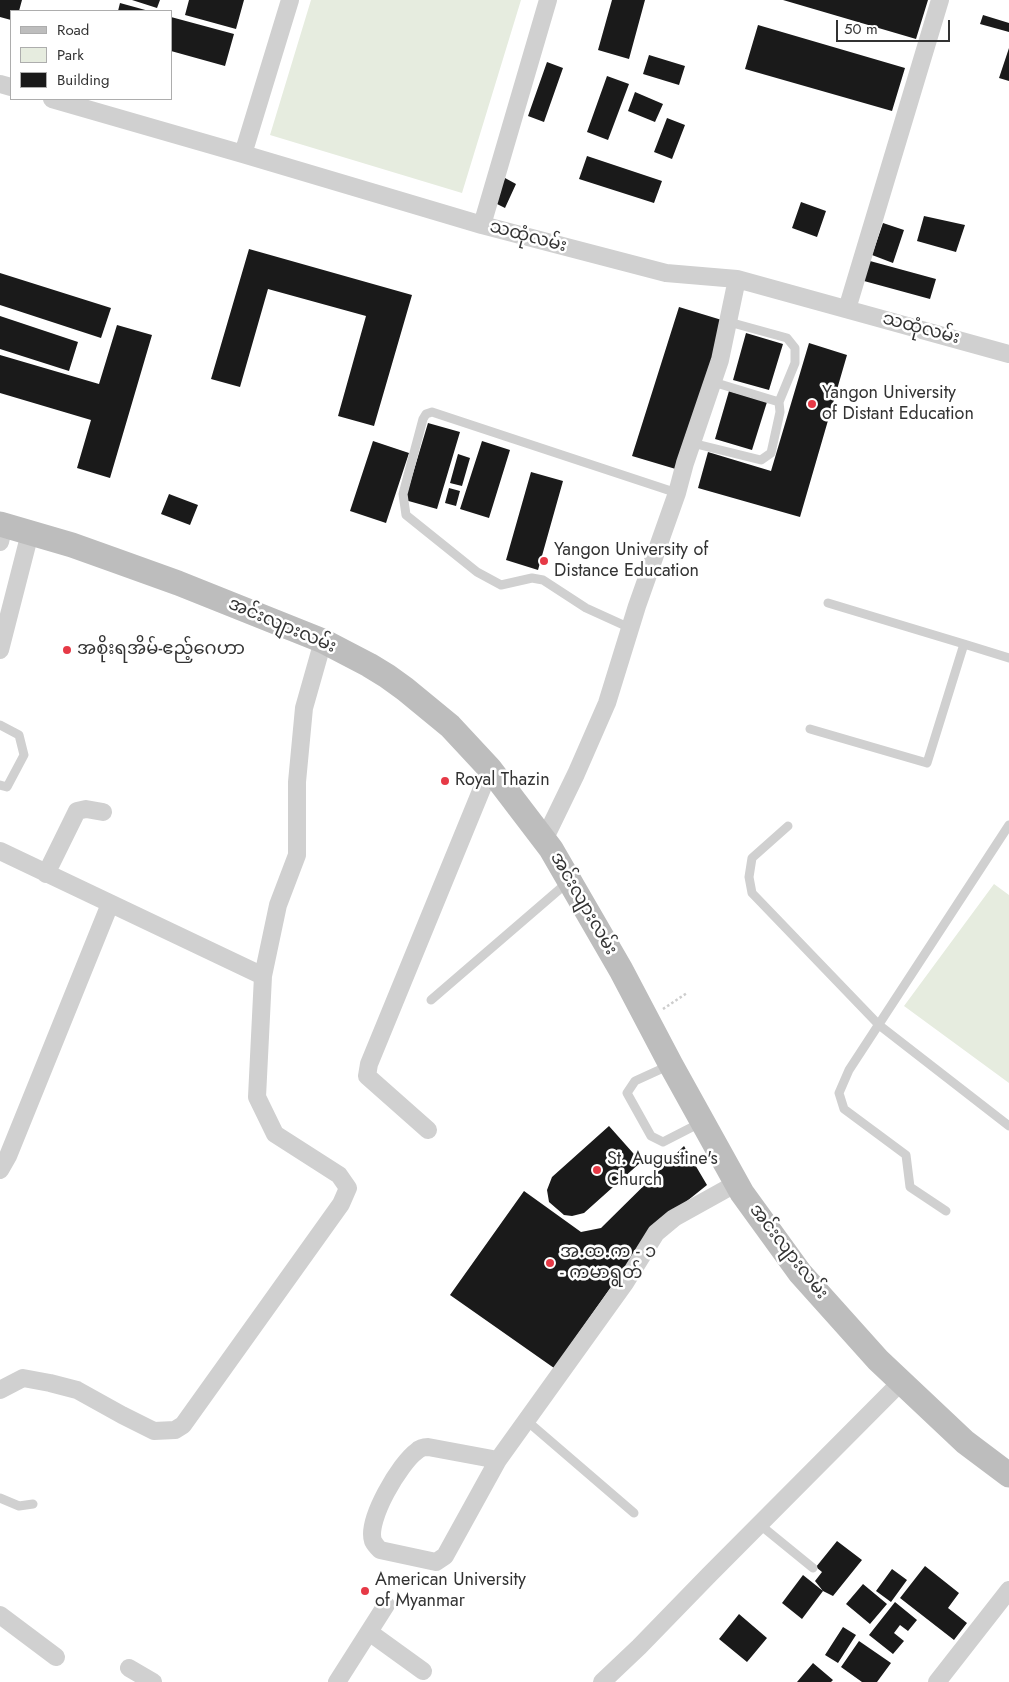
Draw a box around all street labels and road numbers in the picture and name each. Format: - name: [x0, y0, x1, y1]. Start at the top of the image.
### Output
- street label: သထုံလမ်း: [487, 216, 569, 258]
- street label: သထုံလမ်း: [880, 308, 962, 350]
- street label: အင်းလျားလမ်း: [225, 594, 339, 658]
- street label: အင်းလျားလမ်း: [545, 849, 621, 959]
- street label: အင်းလျားလမ်း: [744, 1200, 832, 1304]

